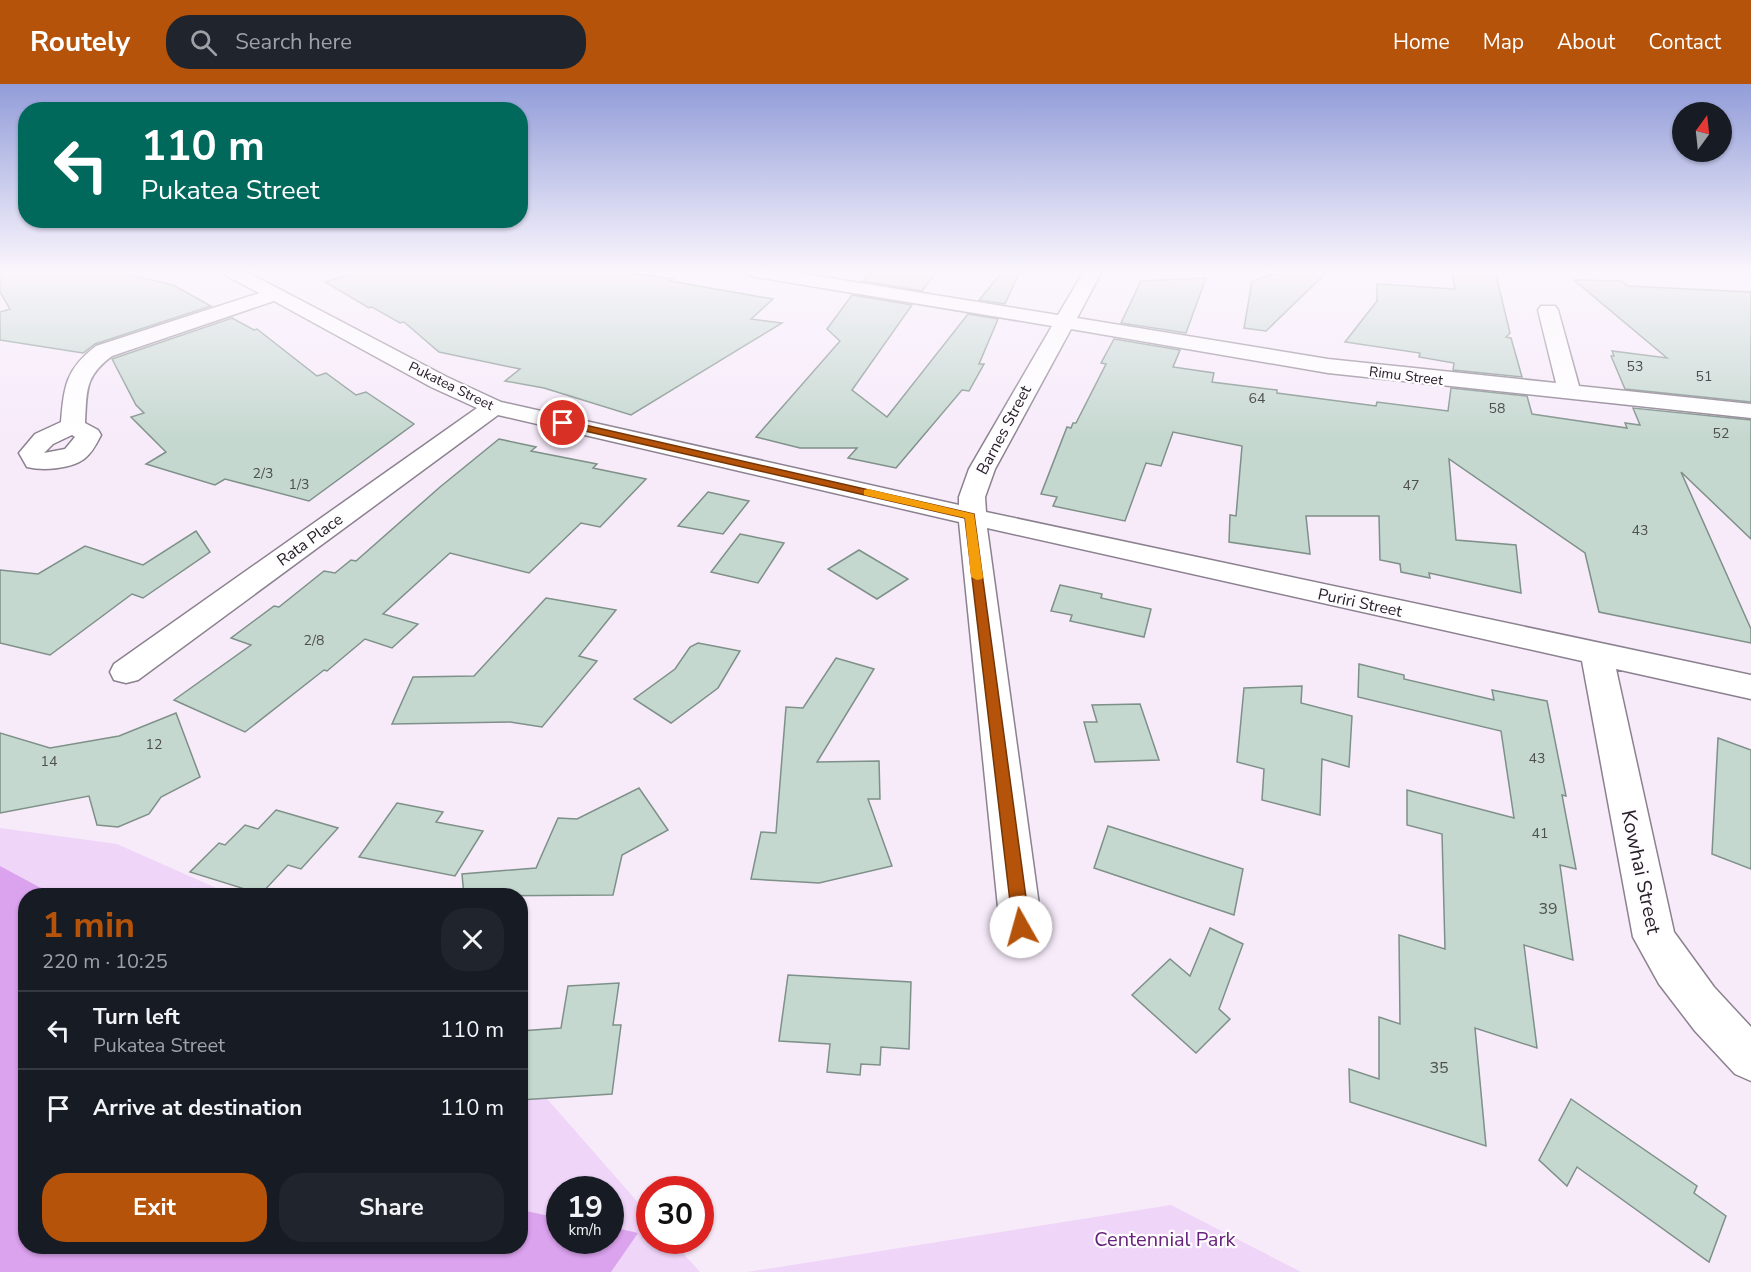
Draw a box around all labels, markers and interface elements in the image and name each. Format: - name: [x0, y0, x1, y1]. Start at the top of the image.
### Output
- search box: [166, 15, 586, 69]
- text: Routely: [30, 23, 130, 61]
- icon: search: [187, 26, 220, 59]
- text: Search here: [235, 27, 352, 57]
- text: Home: [1393, 28, 1450, 56]
- text: Map: [1483, 28, 1524, 56]
- text: About: [1557, 28, 1615, 56]
- text: Contact: [1648, 28, 1721, 56]
- north arrow: [1672, 102, 1732, 162]
- map controls: [1672, 102, 1732, 162]
- text: 110 m: [141, 118, 265, 175]
- icon: left: [42, 126, 120, 204]
- text: Pukatea Street: [141, 172, 319, 209]
- street label: Pukatea Street: [405, 357, 497, 415]
- house number: 53: [1627, 357, 1643, 376]
- street label: Rimu Street: [1368, 362, 1444, 390]
- house number: 51: [1696, 367, 1712, 386]
- street label: Barnes Street: [971, 381, 1037, 478]
- house number: 64: [1249, 389, 1265, 408]
- pin: [537, 397, 588, 448]
- house number: 58: [1489, 399, 1505, 418]
- icon: arrive: [546, 406, 579, 439]
- house number: 52: [1713, 424, 1729, 443]
- house number: 2/3: [253, 464, 273, 483]
- house number: 1/3: [289, 475, 309, 494]
- house number: 47: [1403, 476, 1419, 495]
- street label: Rata Place: [273, 509, 347, 571]
- house number: 43: [1632, 521, 1648, 540]
- street label: Puriri Street: [1316, 583, 1405, 623]
- house number: 2/8: [304, 631, 324, 650]
- house number: 12: [146, 735, 162, 754]
- house number: 43: [1529, 749, 1545, 768]
- house number: 14: [41, 752, 57, 771]
- street label: Kowhai Street: [1615, 807, 1668, 938]
- house number: 41: [1532, 824, 1548, 843]
- position arrow: [989, 895, 1053, 959]
- house number: 39: [1538, 898, 1558, 920]
- text: 1 min: [42, 901, 135, 950]
- button: close: [441, 908, 504, 971]
- text: 220 m · 10:25: [42, 948, 168, 975]
- text: Turn left: [93, 1002, 180, 1032]
- icon: left: [42, 1014, 75, 1047]
- text: 110 m: [440, 1015, 504, 1045]
- text: Pukatea Street: [93, 1032, 225, 1059]
- house number: 35: [1429, 1057, 1449, 1079]
- icon: arrive: [42, 1092, 75, 1125]
- text: Arrive at destination: [93, 1093, 302, 1123]
- text: 110 m: [440, 1093, 504, 1123]
- button: Exit: [42, 1173, 267, 1242]
- button: Share: [279, 1173, 504, 1242]
- speed limit sign: 30: [636, 1176, 714, 1254]
- text: 19: [567, 1187, 603, 1228]
- text: km/h: [568, 1220, 602, 1240]
- park label: Centennial Park: [1094, 1226, 1237, 1253]

